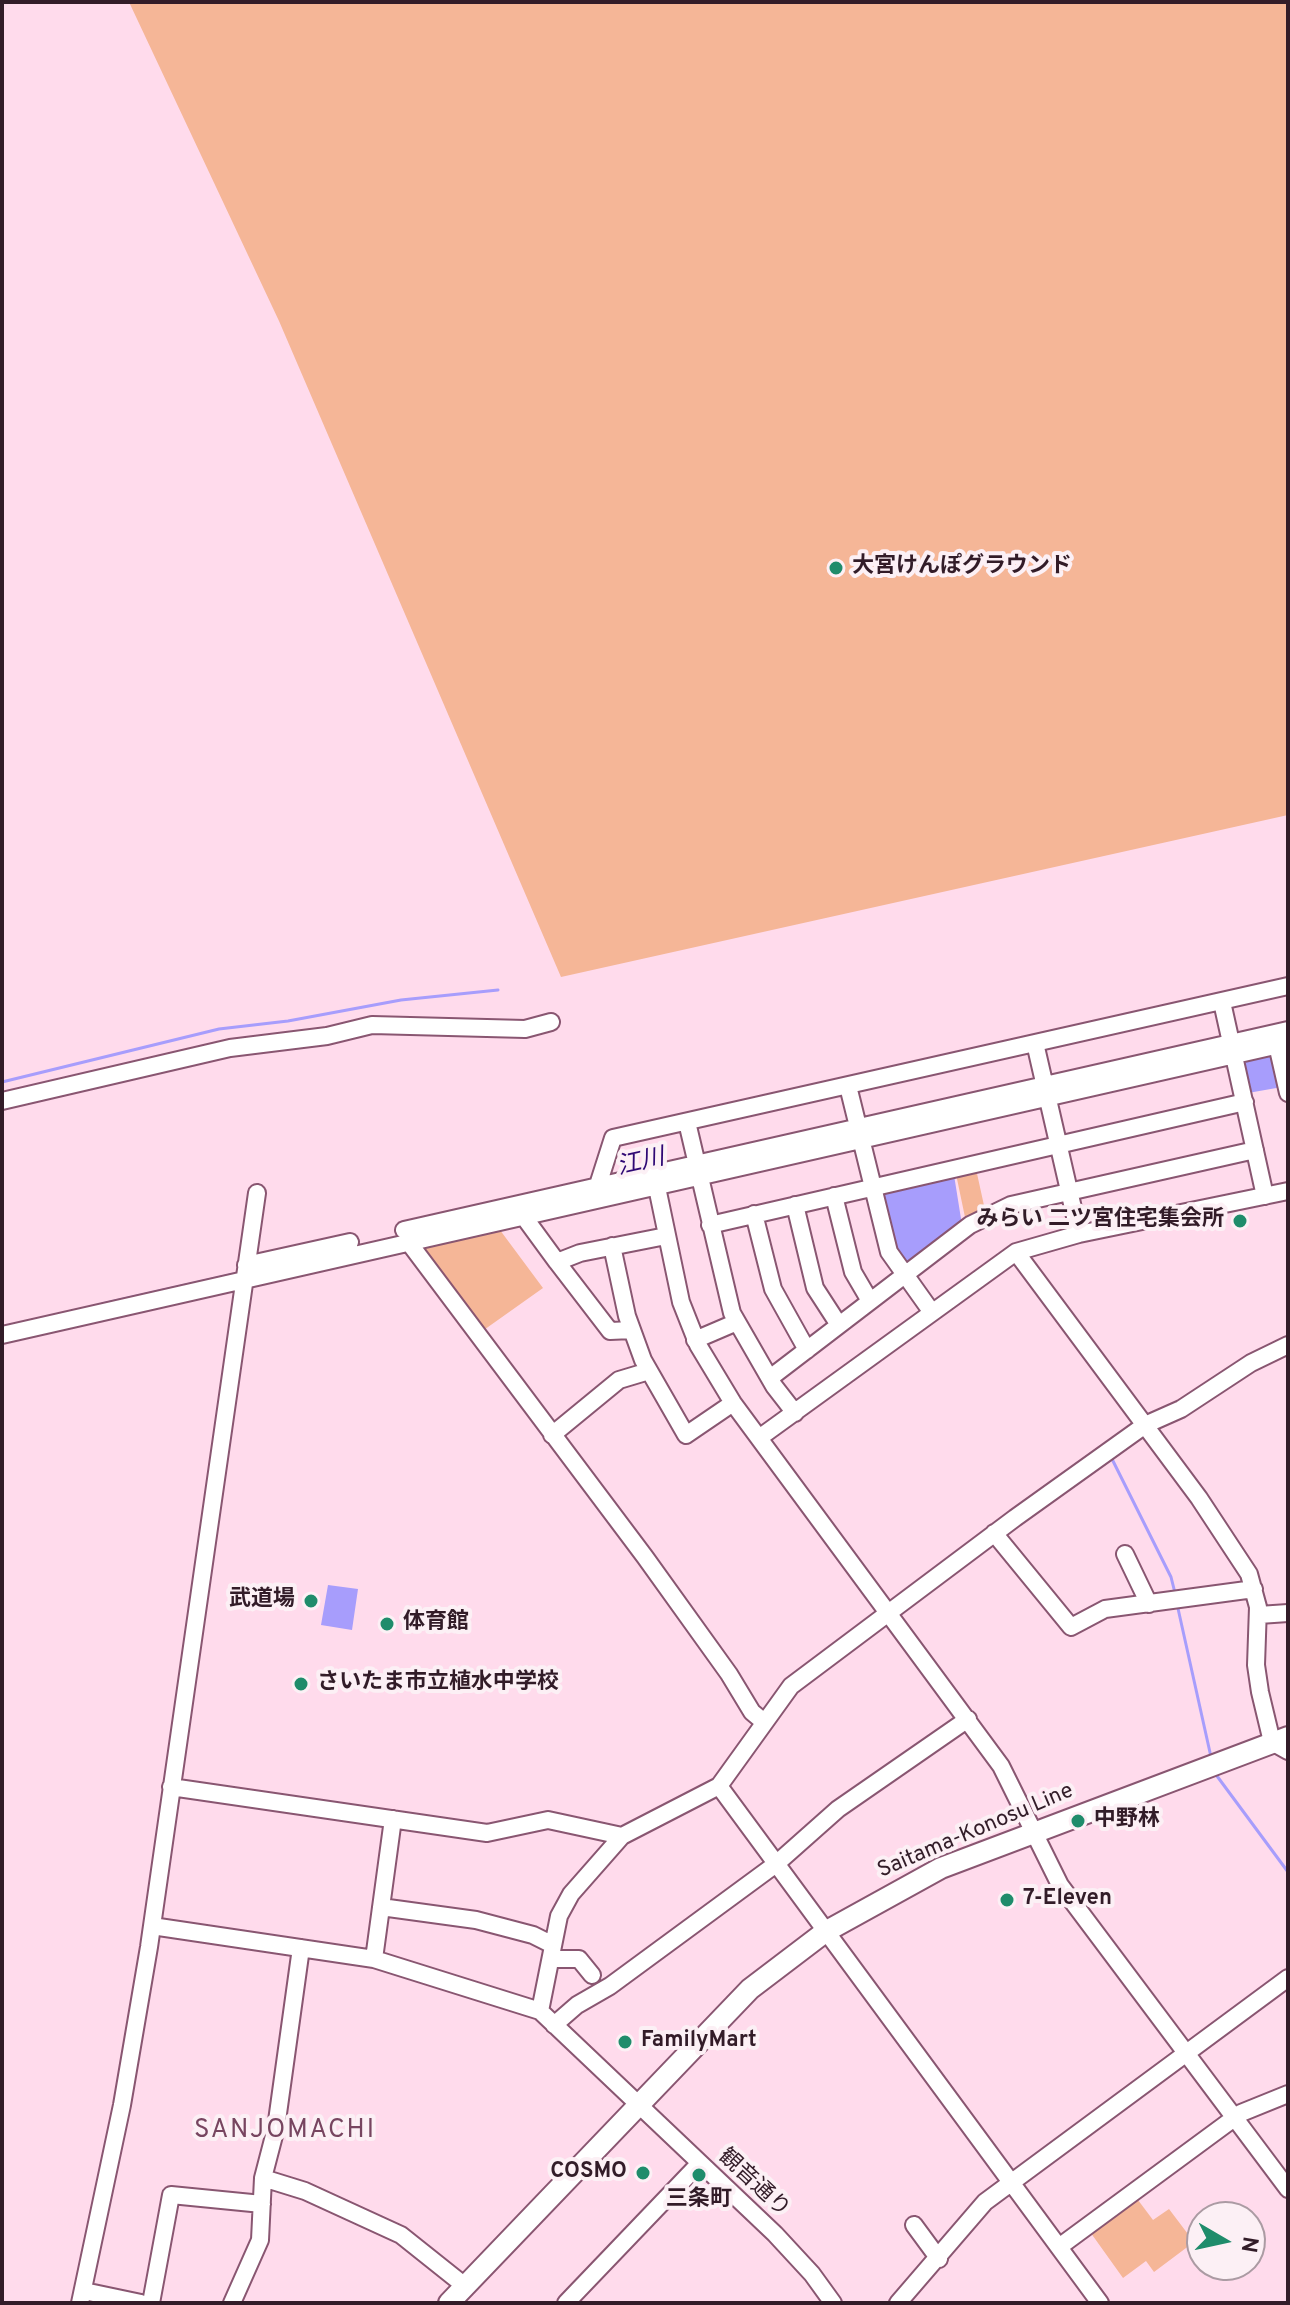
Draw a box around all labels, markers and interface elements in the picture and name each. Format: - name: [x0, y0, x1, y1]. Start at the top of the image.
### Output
- place label: 大宮けんぽグラウンド: [852, 555, 1072, 581]
- marker: 大宮けんぽグラウンド: [827, 559, 845, 577]
- water label: 江川: [614, 1145, 668, 1183]
- place label: みらい 二ツ宮住宅集会所: [977, 1208, 1224, 1234]
- marker: みらい 二ツ宮住宅集会所: [1231, 1212, 1249, 1230]
- place label: 武道場: [229, 1588, 295, 1614]
- marker: 武道場: [302, 1592, 320, 1610]
- place label: 体育館: [403, 1611, 469, 1637]
- marker: 体育館: [378, 1615, 396, 1633]
- place label: さいたま市立植水中学校: [317, 1671, 559, 1697]
- marker: さいたま市立植水中学校: [292, 1675, 310, 1693]
- street label: Saitama-Konosu Line: [874, 1779, 1078, 1885]
- place label: 中野林: [1094, 1808, 1160, 1834]
- marker: 中野林: [1069, 1812, 1087, 1830]
- place label: 7-Eleven: [1023, 1887, 1112, 1913]
- marker: 7-Eleven: [998, 1891, 1016, 1909]
- place label: FamilyMart: [641, 2029, 757, 2055]
- marker: FamilyMart: [616, 2033, 634, 2051]
- district label: SANJOMACHI: [194, 2116, 376, 2148]
- street label: 観音通り: [712, 2144, 794, 2224]
- place label: COSMO: [550, 2160, 627, 2186]
- marker: COSMO: [634, 2164, 652, 2182]
- marker: 三条町: [690, 2166, 708, 2184]
- place label: 三条町: [666, 2188, 732, 2214]
- north arrow: [1186, 2201, 1266, 2281]
- text: N: [1234, 2235, 1263, 2254]

